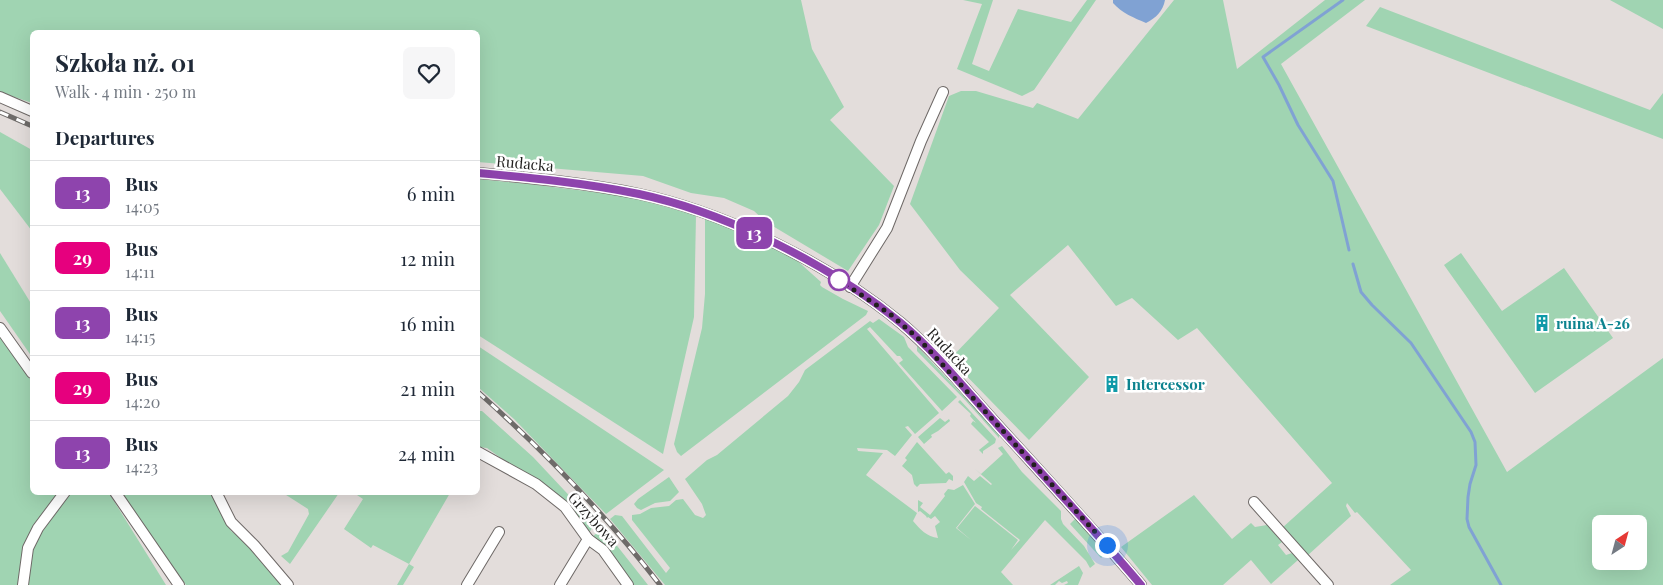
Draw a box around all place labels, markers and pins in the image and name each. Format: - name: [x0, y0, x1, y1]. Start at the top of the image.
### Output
- unlabelled marker: [828, 269, 850, 291]
- building icon: ruina A-26: [1532, 313, 1552, 333]
- place label: ruina A-26: [1556, 313, 1630, 333]
- building icon: Intercessor: [1102, 374, 1122, 394]
- place label: Intercessor: [1126, 374, 1205, 394]

